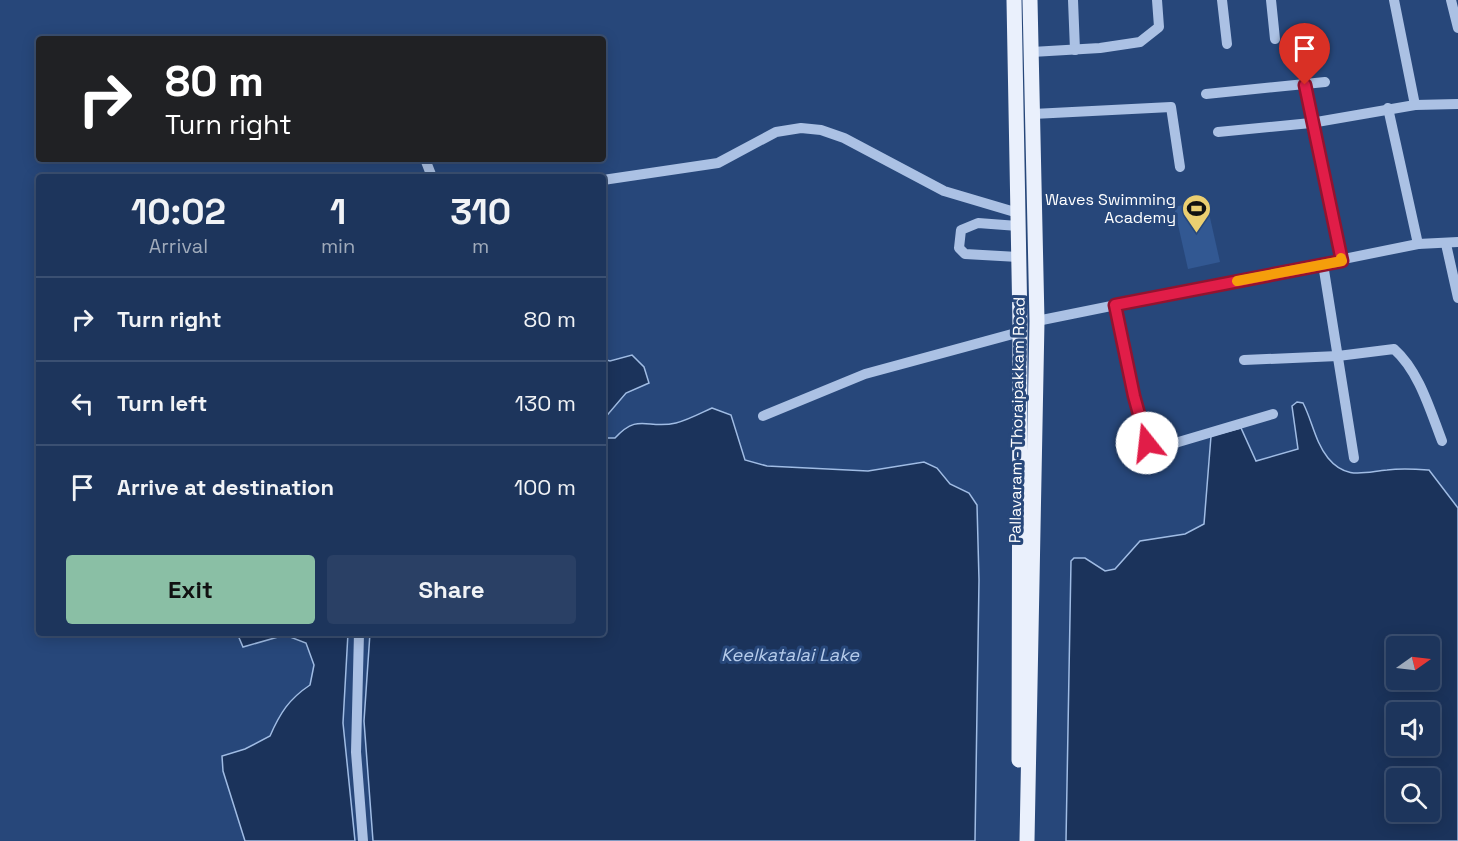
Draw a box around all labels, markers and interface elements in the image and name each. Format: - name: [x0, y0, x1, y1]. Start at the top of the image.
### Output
- pin: [1279, 23, 1330, 85]
- icon: arrive: [1288, 32, 1321, 65]
- text: 80 m: [165, 55, 264, 108]
- icon: right: [66, 60, 144, 138]
- text: Turn right: [165, 107, 292, 142]
- text: 10:02: [131, 189, 226, 235]
- text: 1: [330, 189, 346, 235]
- text: 310: [450, 189, 511, 235]
- place label: Waves Swimming Academy: [1045, 189, 1176, 228]
- sports icon: Waves Swimming Academy: [1181, 192, 1213, 234]
- text: Arrival: [149, 233, 208, 259]
- text: min: [321, 233, 355, 259]
- text: m: [472, 233, 489, 259]
- street label: Pallavaram - Thoraipakkam Road: [1004, 297, 1030, 543]
- icon: right: [66, 303, 99, 336]
- text: Turn right: [117, 305, 222, 333]
- text: 80 m: [524, 305, 576, 333]
- icon: left: [66, 387, 99, 420]
- text: Turn left: [117, 389, 207, 417]
- text: 130 m: [515, 389, 576, 417]
- position arrow: [1115, 411, 1179, 475]
- icon: arrive: [66, 471, 99, 504]
- text: Arrive at destination: [117, 473, 334, 501]
- text: 100 m: [514, 473, 576, 501]
- button: Exit: [66, 555, 315, 624]
- button: Share: [327, 555, 576, 624]
- north arrow: [1386, 636, 1440, 690]
- map controls: [1386, 636, 1440, 822]
- water label: Keelkatalai Lake: [721, 643, 860, 666]
- button: sound: [1386, 702, 1440, 756]
- button: search: [1386, 768, 1440, 822]

